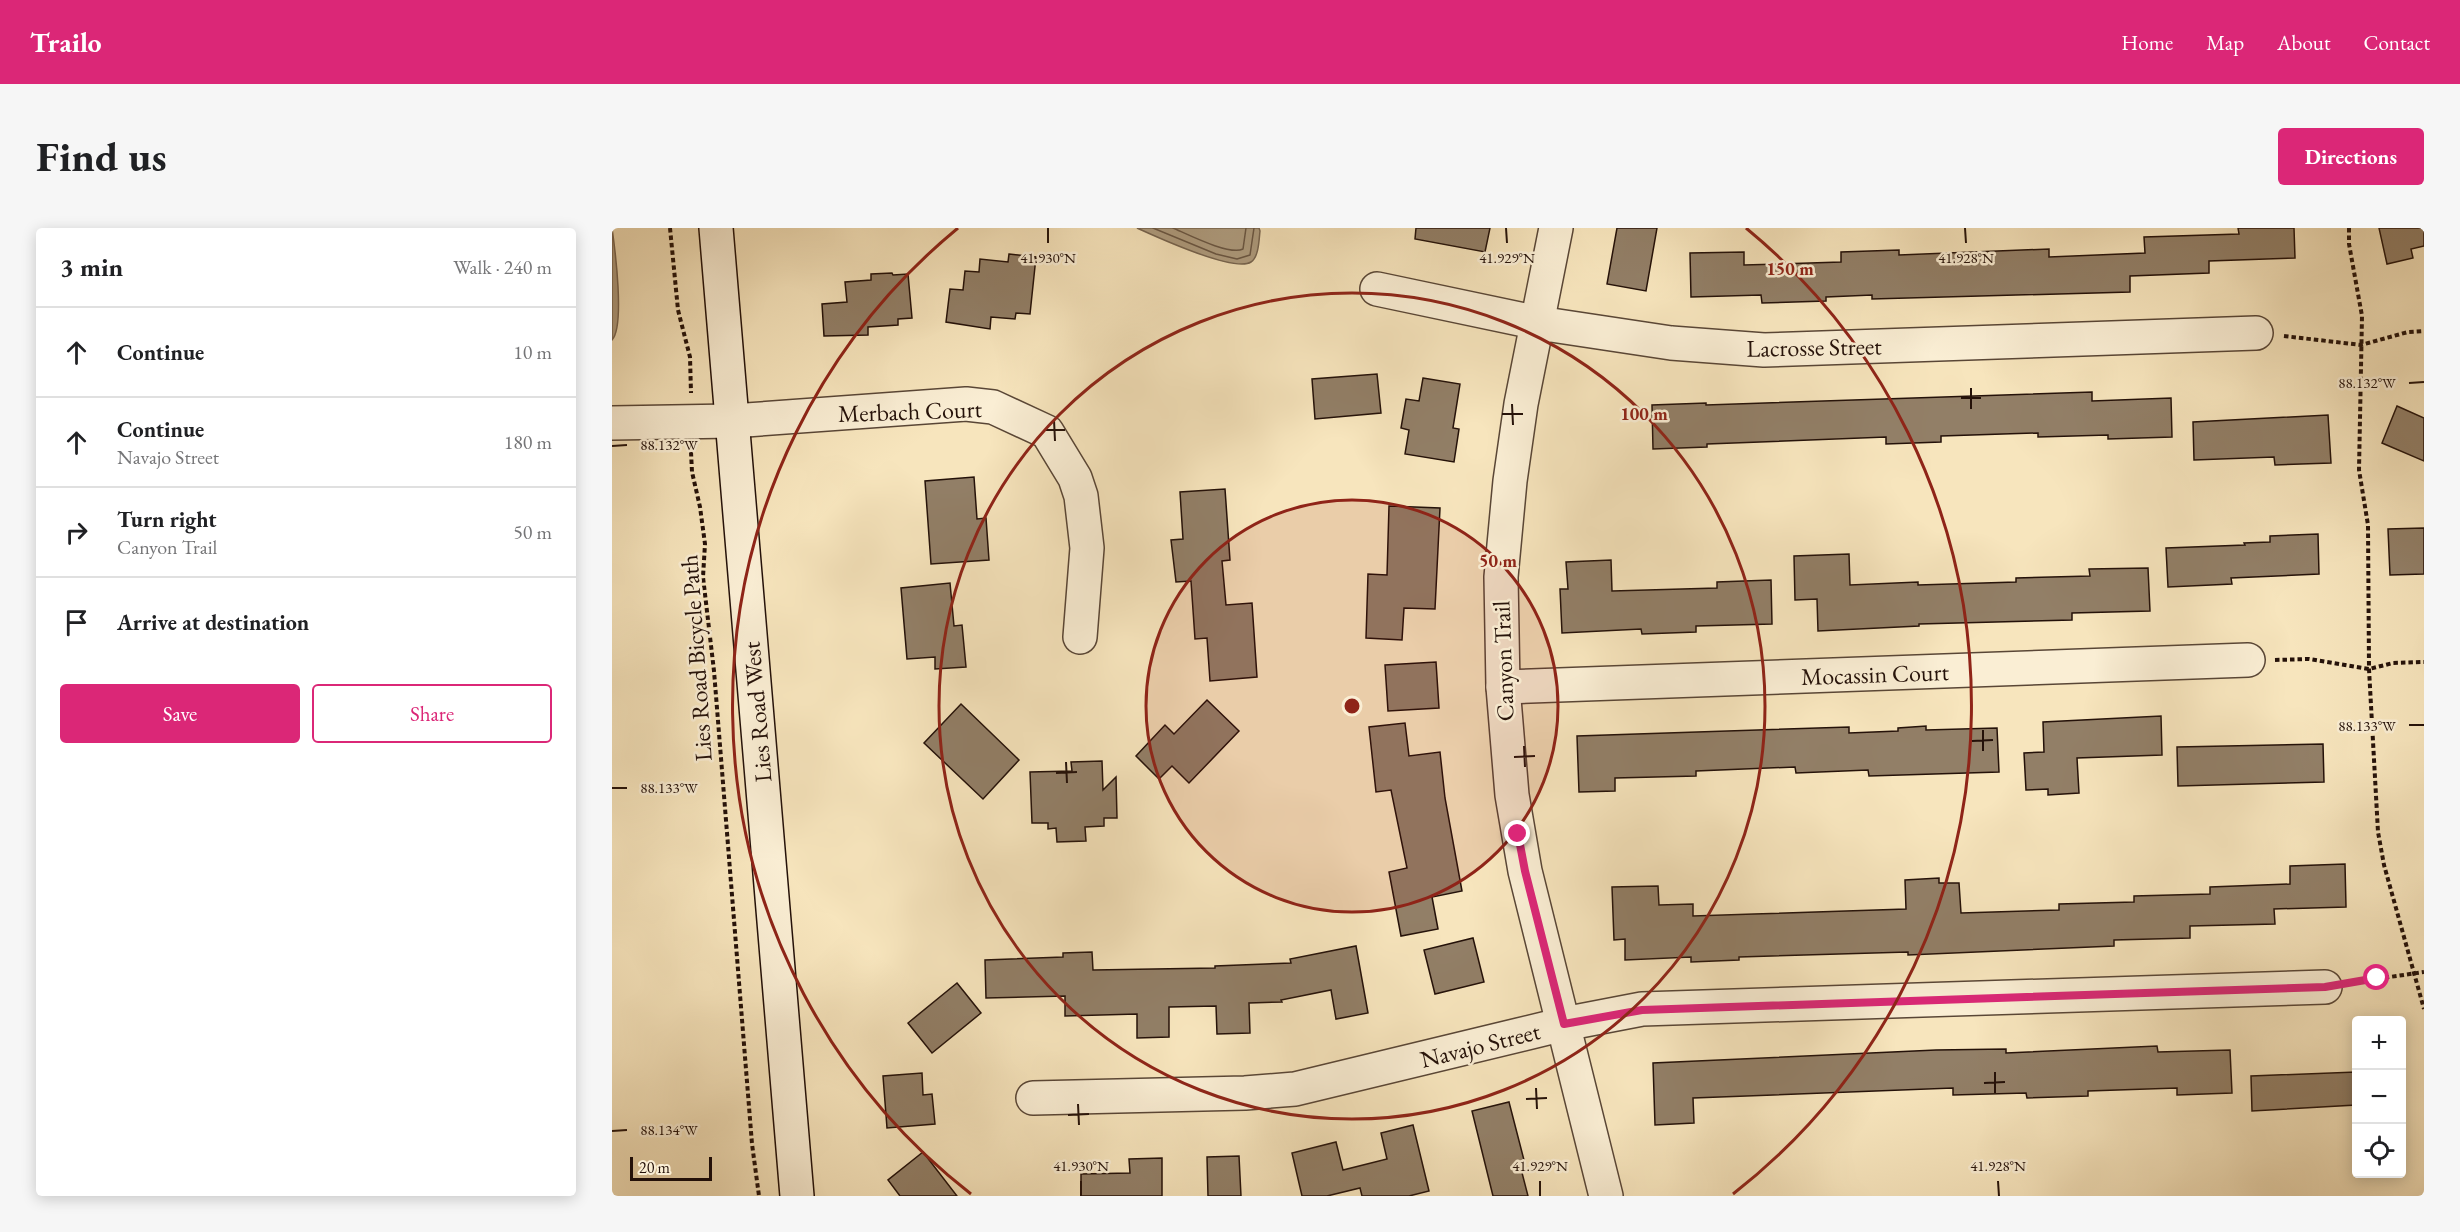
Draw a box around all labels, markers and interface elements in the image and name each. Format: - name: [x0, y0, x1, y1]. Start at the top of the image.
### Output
- text: Trailo: [30, 24, 102, 60]
- text: Home: [2121, 29, 2173, 56]
- text: Map: [2206, 29, 2244, 56]
- text: About: [2277, 29, 2330, 56]
- text: Contact: [2363, 29, 2430, 56]
- button: Directions: [2278, 128, 2424, 185]
- text: Find us: [36, 129, 167, 184]
- text: 41.930°N: [1020, 248, 1076, 267]
- text: 41.929°N: [1479, 248, 1535, 267]
- text: 41.928°N: [1938, 248, 1994, 267]
- text: 3 min: [60, 250, 123, 284]
- text: Walk · 240 m: [453, 254, 552, 280]
- text: 150 m: [1766, 257, 1814, 280]
- street label: Lacrosse Street: [1746, 330, 1882, 364]
- icon: ahead: [60, 336, 93, 369]
- text: Continue: [117, 338, 204, 367]
- text: 10 m: [513, 339, 552, 365]
- text: 88.132°W: [2338, 373, 2396, 392]
- street label: Merbach Court: [837, 393, 983, 429]
- text: 100 m: [1620, 402, 1668, 425]
- text: Continue: [117, 415, 204, 444]
- icon: ahead: [60, 426, 93, 459]
- text: 180 m: [504, 429, 552, 455]
- text: 88.132°W: [640, 435, 698, 454]
- text: Navajo Street: [117, 444, 219, 470]
- text: Turn right: [117, 505, 216, 534]
- icon: right: [60, 516, 93, 549]
- text: 50 m: [513, 519, 552, 545]
- text: Canyon Trail: [117, 534, 217, 560]
- text: 50 m: [1479, 549, 1517, 572]
- street label: Lies Road Bicycle Path: [673, 554, 719, 762]
- street label: Canyon Trail: [1485, 600, 1521, 722]
- icon: arrive: [60, 606, 93, 639]
- text: Arrive at destination: [117, 608, 309, 637]
- street label: Lies Road West: [735, 640, 779, 784]
- street label: Mocassin Court: [1801, 656, 1950, 692]
- button: Save: [60, 684, 300, 743]
- button: Share: [312, 684, 552, 743]
- centre of rings: [1342, 696, 1362, 716]
- text: 88.133°W: [2338, 716, 2396, 735]
- text: 88.133°W: [640, 778, 698, 797]
- route end: [1504, 820, 1530, 846]
- route start: [2363, 964, 2389, 990]
- street label: Navajo Street: [1417, 1015, 1544, 1075]
- map controls: [2352, 1016, 2406, 1178]
- button: +: [2352, 1016, 2406, 1070]
- button: −: [2352, 1070, 2406, 1124]
- text: 88.134°W: [640, 1120, 698, 1139]
- button: locate: [2352, 1124, 2406, 1178]
- scale bar: [630, 1154, 712, 1182]
- text: 41.930°N: [1053, 1156, 1109, 1175]
- text: 41.929°N: [1512, 1156, 1568, 1175]
- text: 41.928°N: [1970, 1156, 2026, 1175]
- text: 20 m: [639, 1157, 670, 1178]

